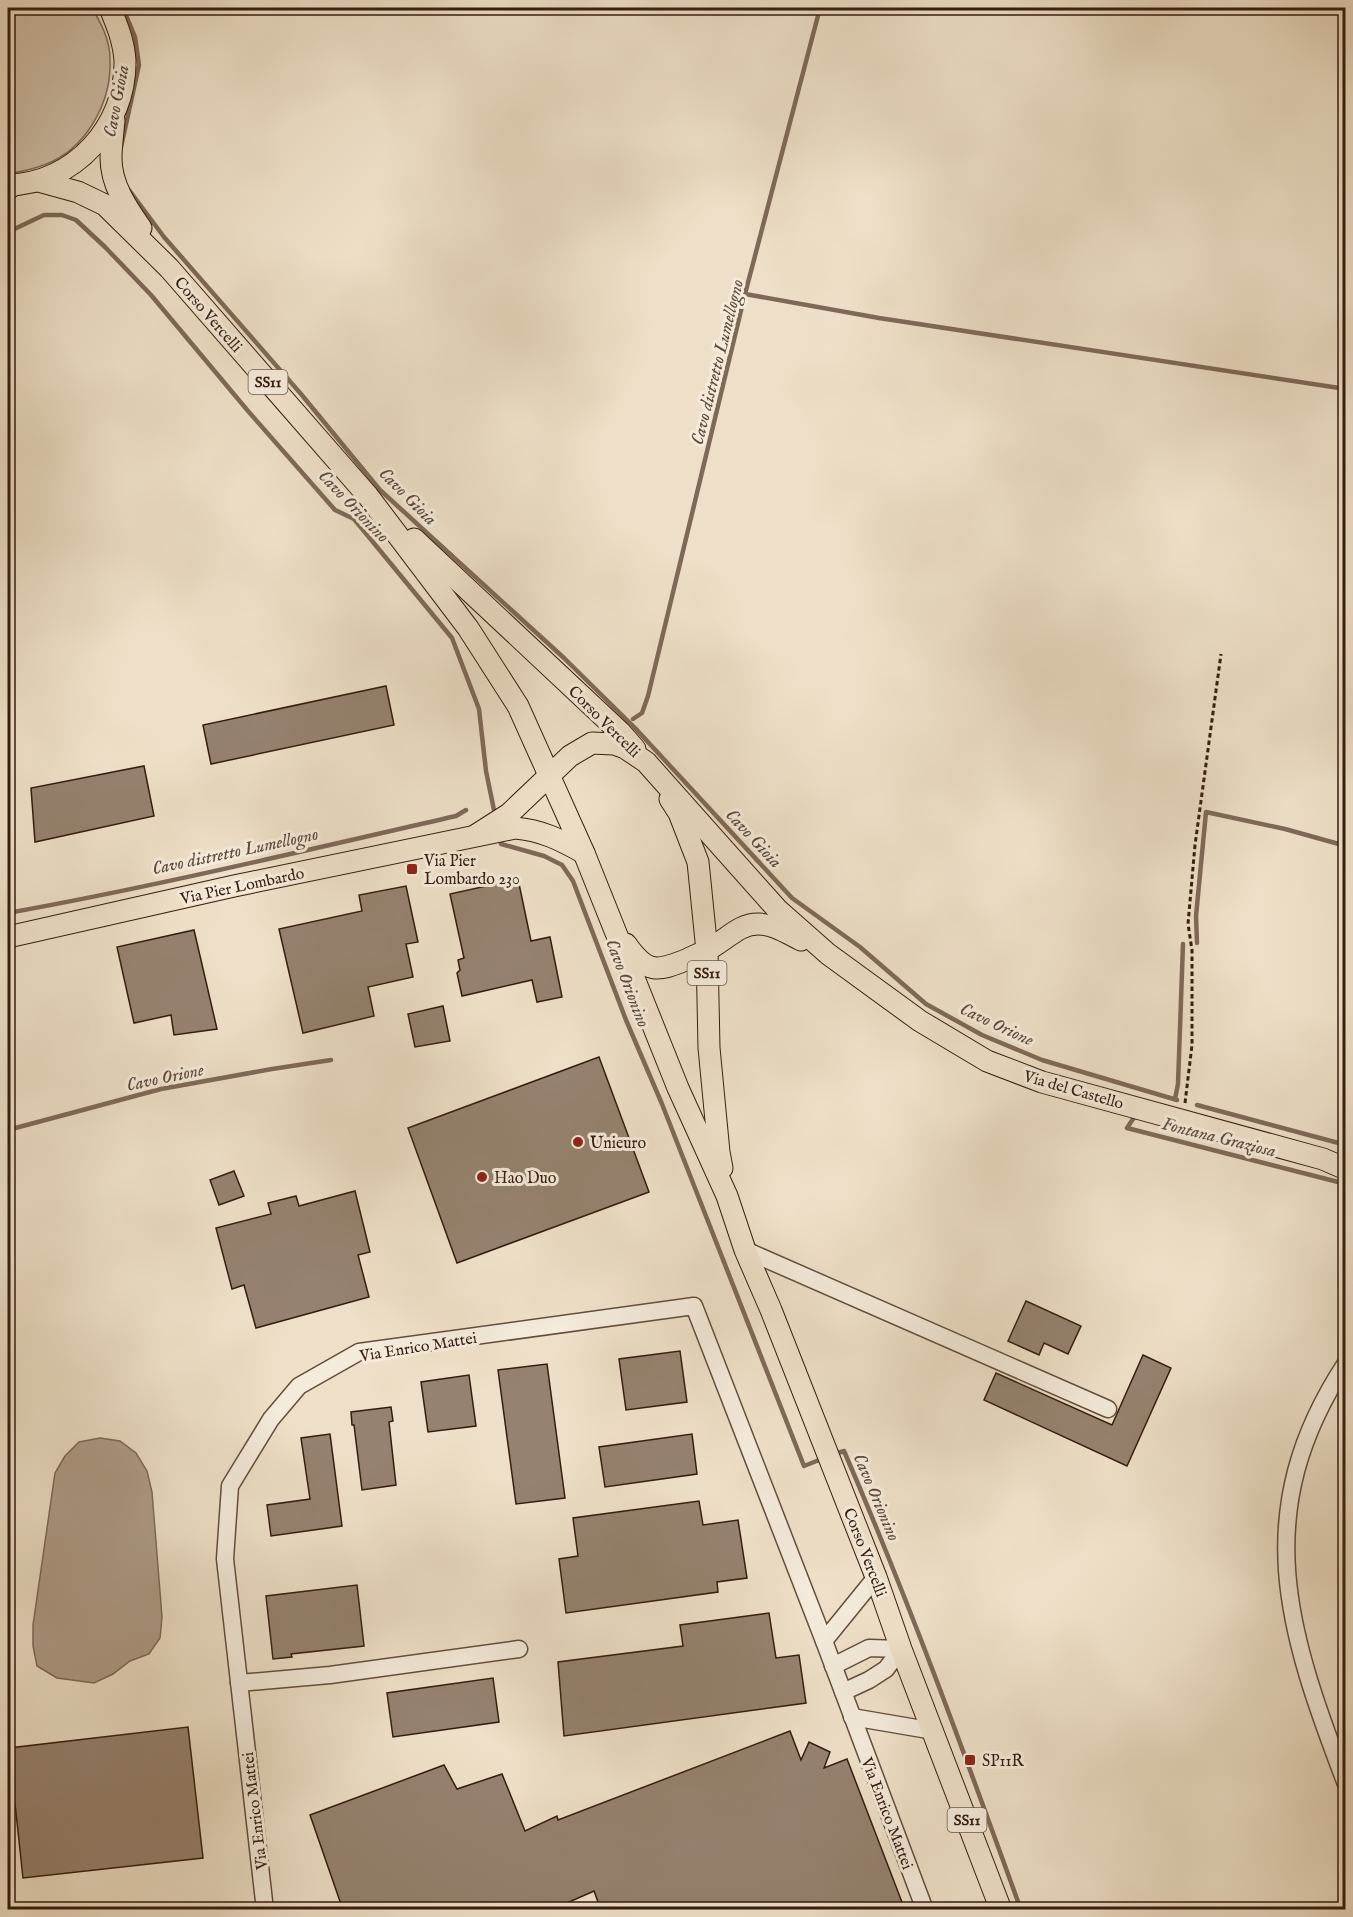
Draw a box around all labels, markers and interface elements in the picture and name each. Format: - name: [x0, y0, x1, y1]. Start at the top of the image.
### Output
- water label: Cavo Gioia: [99, 63, 136, 139]
- street label: Corso Vercelli: [169, 273, 246, 357]
- water label: Cavo distretto Lumellogno: [687, 277, 750, 447]
- road number: SS11: [248, 370, 288, 394]
- water label: Cavo Gioia: [373, 463, 441, 531]
- water label: Cavo Orionino: [312, 466, 393, 548]
- street label: Corso Vercelli: [563, 682, 644, 763]
- water label: Cavo Gioia: [720, 804, 786, 874]
- water label: Cavo distretto Lumellogno: [150, 824, 321, 881]
- place label: Via Pier Lombardo 230: [423, 852, 520, 890]
- marker: Via Pier Lombardo 230: [405, 862, 419, 876]
- street label: Via Pier Lombardo: [178, 864, 307, 910]
- water label: Cavo Orionino: [599, 936, 654, 1031]
- road number: SS11: [688, 961, 726, 985]
- water label: Cavo Orione: [956, 998, 1037, 1052]
- water label: Cavo Orione: [124, 1059, 206, 1098]
- street label: Via del Castello: [1020, 1067, 1126, 1115]
- water label: Fontana Graziosa: [1159, 1113, 1278, 1164]
- place label: Unieuro: [590, 1134, 646, 1154]
- marker: Unieuro: [571, 1135, 585, 1149]
- place label: Hao Duo: [494, 1169, 557, 1189]
- marker: Hao Duo: [475, 1170, 489, 1184]
- street label: Via Enrico Mattei: [357, 1329, 478, 1367]
- water label: Cavo Orionino: [847, 1450, 904, 1545]
- street label: Corso Vercelli: [838, 1505, 890, 1600]
- street label: Via Enrico Mattei: [239, 1751, 273, 1872]
- place label: SP11R: [982, 1752, 1024, 1772]
- marker: SP11R: [963, 1753, 977, 1767]
- street label: Via Enrico Mattei: [855, 1754, 917, 1873]
- road number: SS11: [948, 1808, 986, 1832]

